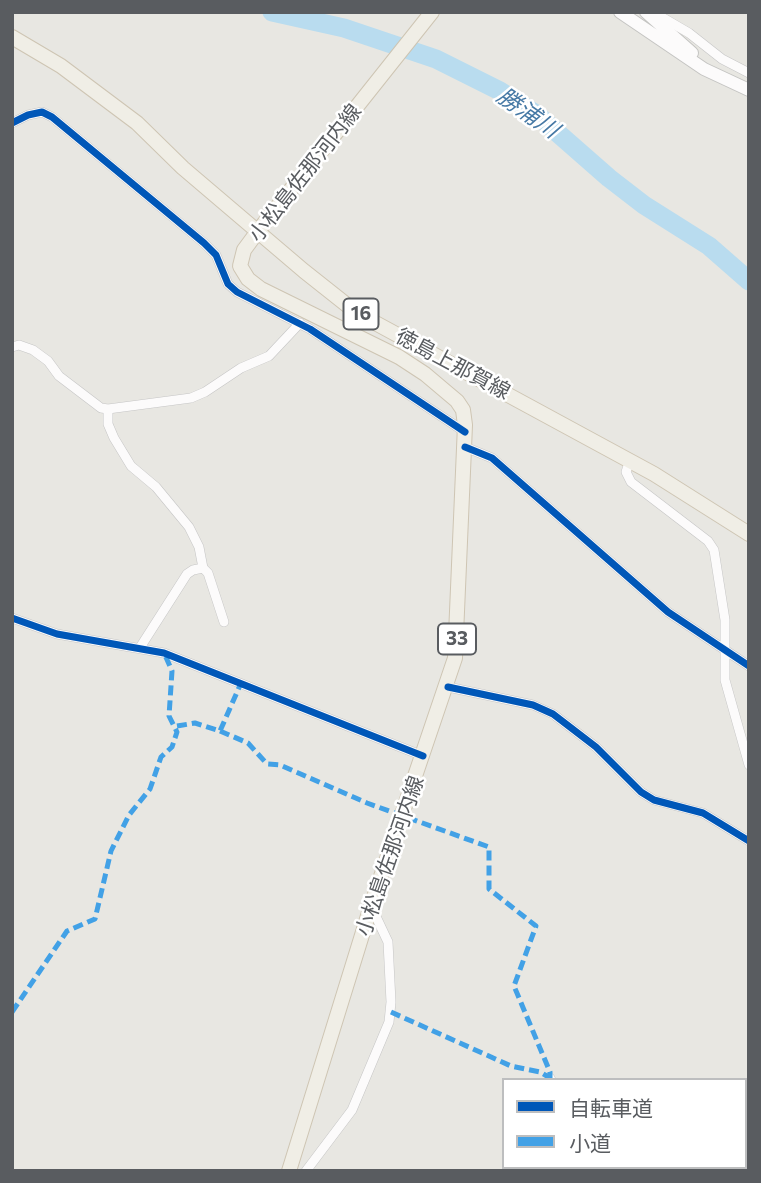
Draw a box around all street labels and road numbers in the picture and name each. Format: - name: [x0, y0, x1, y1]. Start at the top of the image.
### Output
- street label: 小松島佐那河内線: [243, 99, 367, 247]
- road number: 16: [344, 298, 378, 330]
- street label: 徳島上那賀線: [391, 323, 515, 405]
- road number: 33: [438, 624, 476, 654]
- street label: 小松島佐那河内線: [351, 772, 429, 940]

